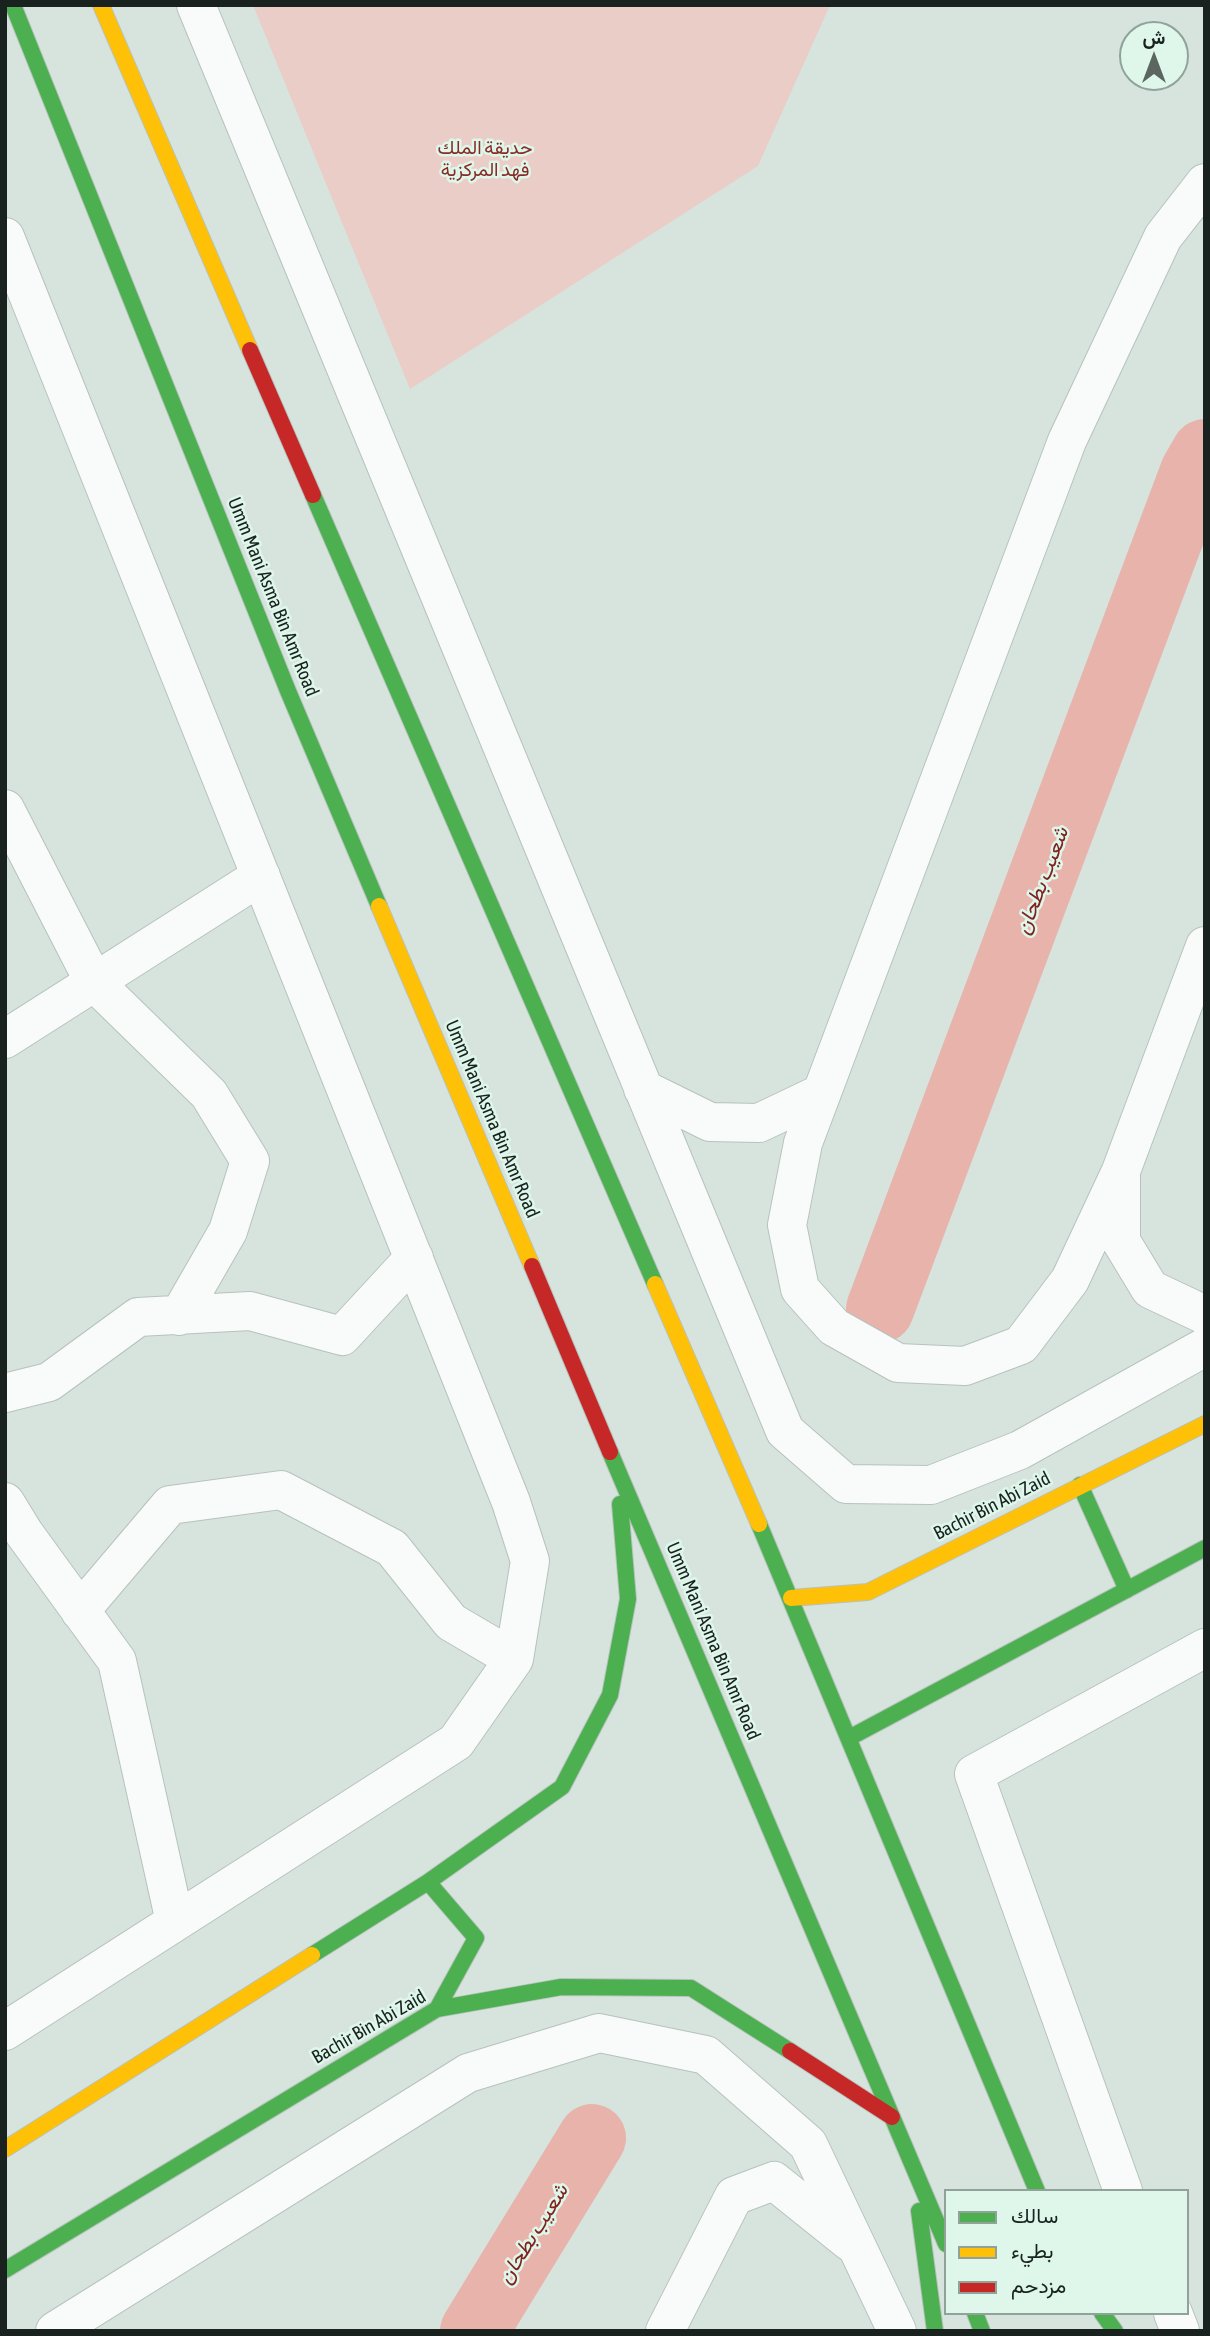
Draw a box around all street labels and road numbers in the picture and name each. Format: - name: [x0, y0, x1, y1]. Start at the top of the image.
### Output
- street label: Umm Mani Asma Bin Amr Road: [223, 494, 323, 700]
- street label: Umm Mani Asma Bin Amr Road: [440, 1017, 544, 1221]
- street label: Bachir Bin Abi Zaid: [930, 1467, 1054, 1545]
- street label: Umm Mani Asma Bin Amr Road: [661, 1539, 765, 1743]
- street label: Bachir Bin Abi Zaid: [308, 1985, 430, 2069]

